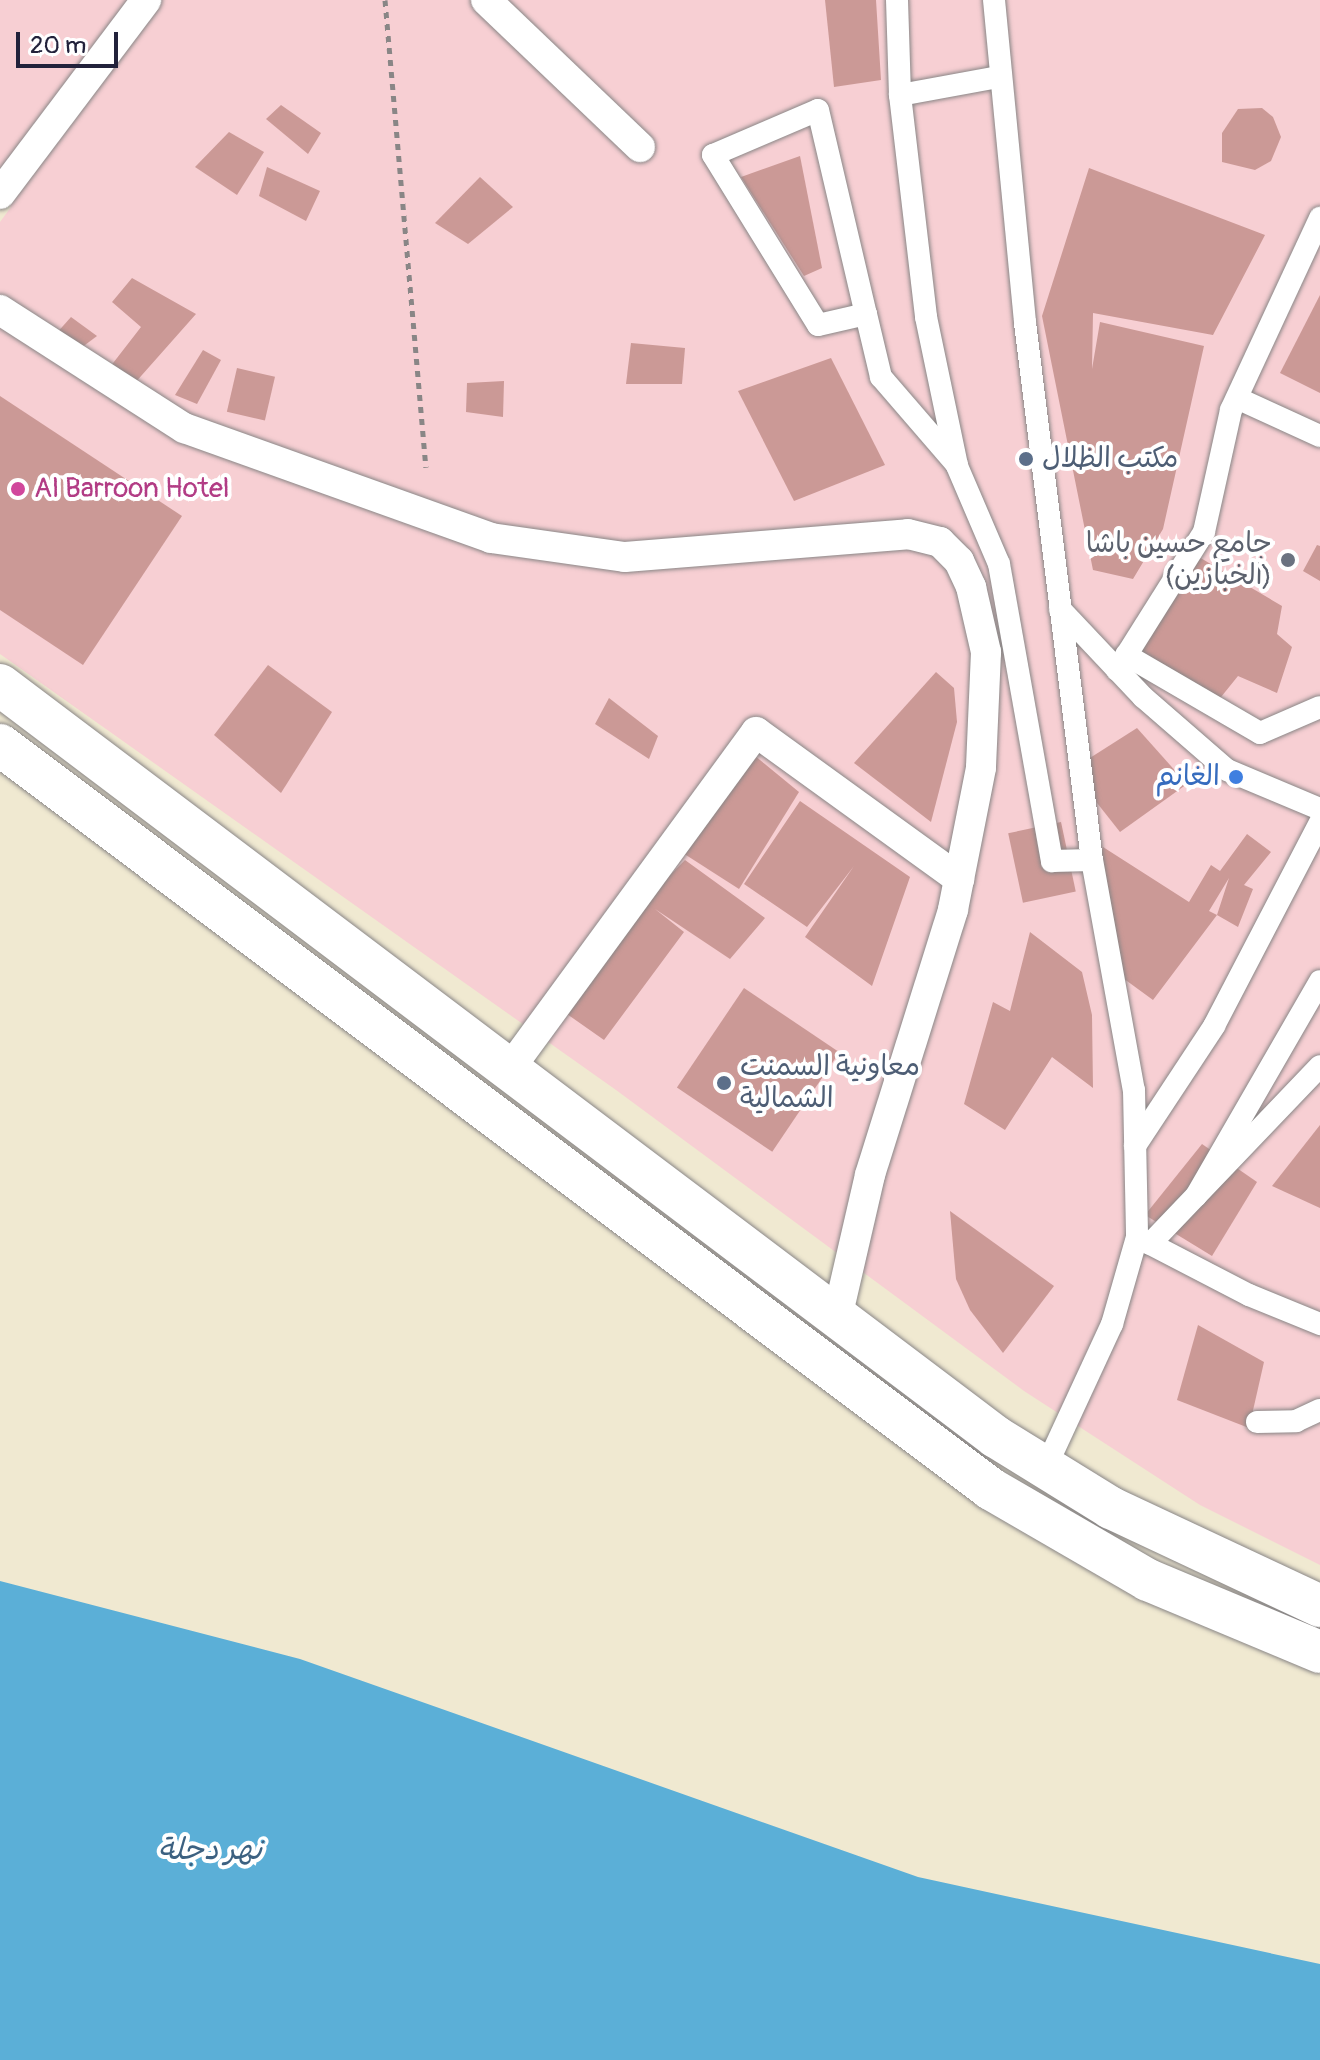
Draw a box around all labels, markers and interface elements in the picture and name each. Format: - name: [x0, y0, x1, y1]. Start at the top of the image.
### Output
- scale bar: [20, 16, 122, 66]
- text: 20 m: [30, 31, 86, 60]
- place label: مكتب الظلال: [1042, 442, 1178, 476]
- marker: مكتب الظلال: [1017, 450, 1035, 468]
- place label: Al Barroon Hotel: [34, 472, 229, 506]
- marker: Al Barroon Hotel: [9, 480, 27, 498]
- place label: جامع حسين باشا (الخبازين): [1086, 527, 1272, 593]
- marker: جامع حسين باشا (الخبازين): [1279, 551, 1297, 569]
- place label: الغانم: [1155, 760, 1220, 794]
- marker: الغانم: [1227, 768, 1245, 786]
- place label: معاونية السمنت الشمالية: [740, 1050, 920, 1116]
- marker: معاونية السمنت الشمالية: [715, 1074, 733, 1092]
- water label: نهر دجلة: [158, 1832, 262, 1868]

